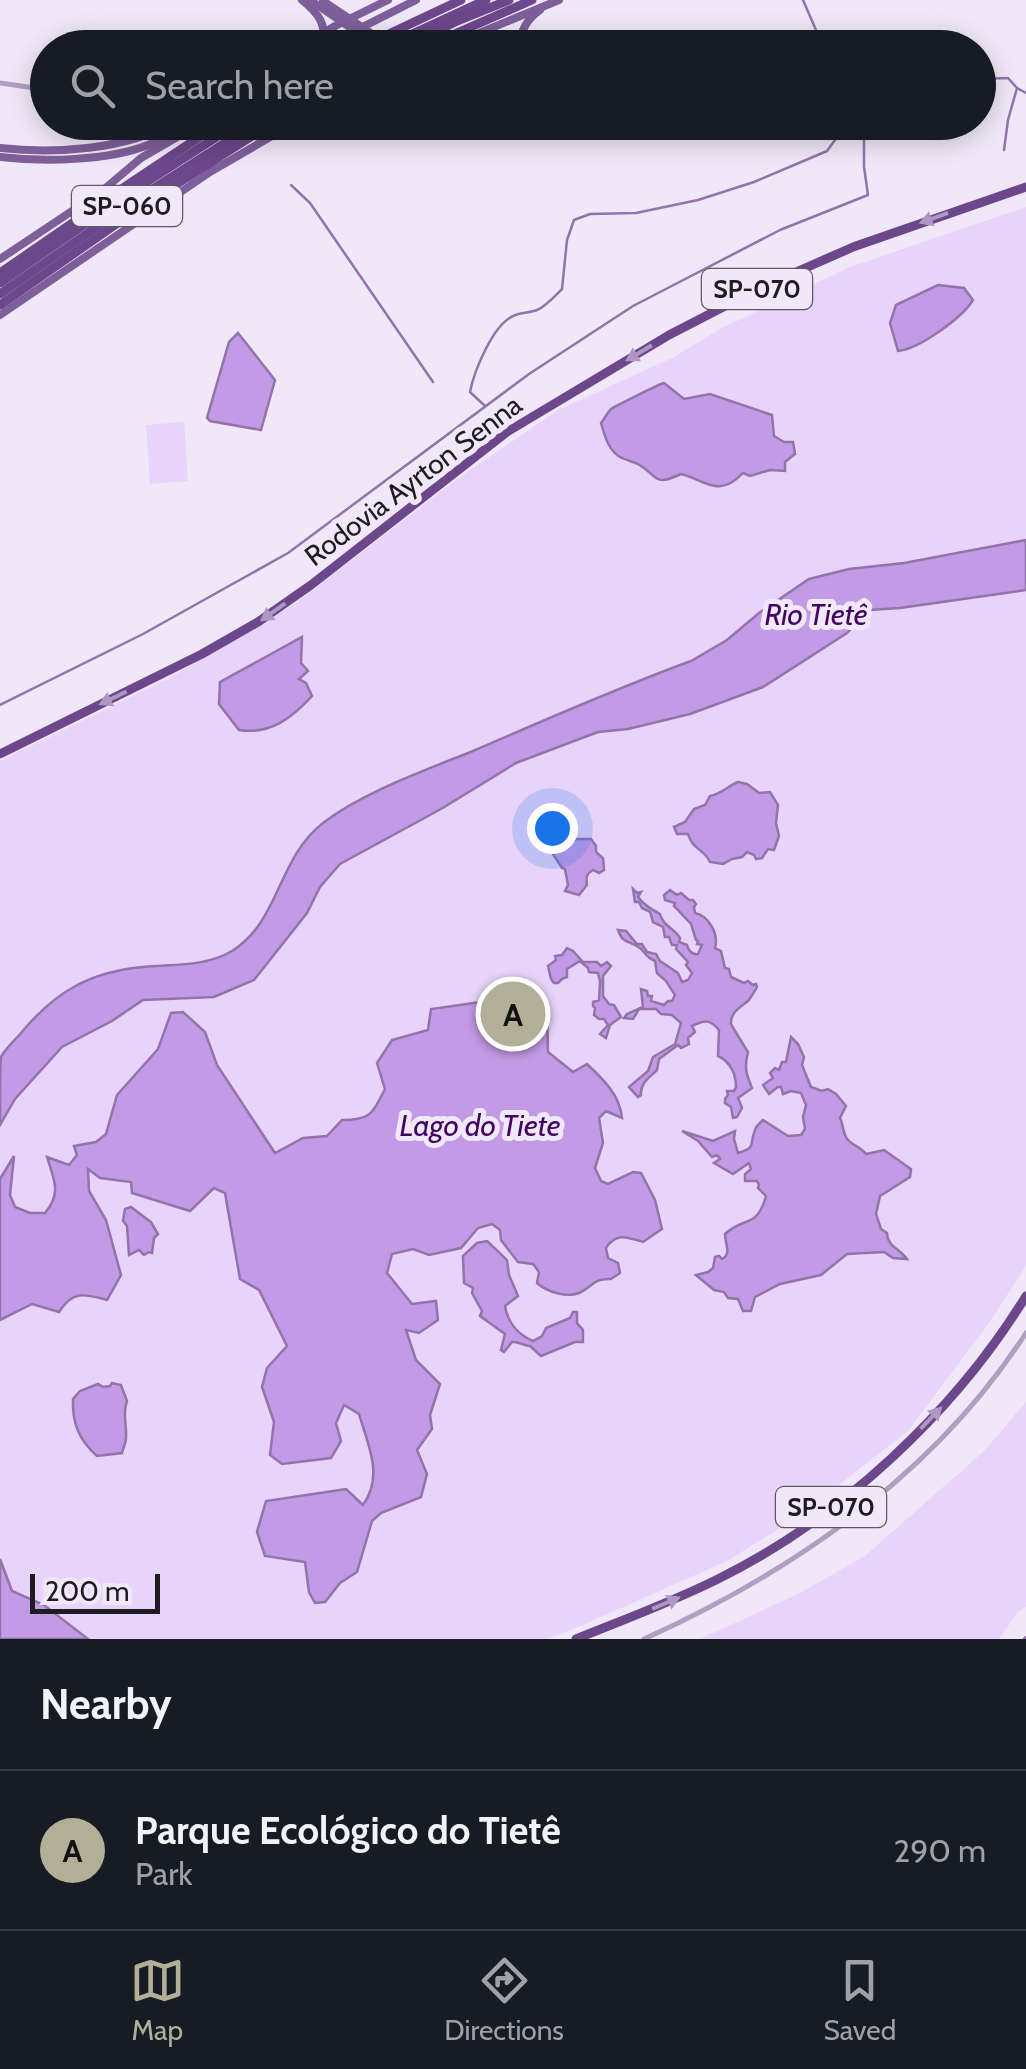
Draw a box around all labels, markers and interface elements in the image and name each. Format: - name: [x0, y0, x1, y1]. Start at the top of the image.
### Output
- search box: [30, 30, 996, 140]
- icon: search: [65, 58, 120, 113]
- text: Search here: [145, 62, 334, 109]
- road number: SP-060: [72, 186, 182, 226]
- one-way arrow: [918, 211, 948, 226]
- road number: SP-070: [702, 269, 812, 309]
- one-way arrow: [625, 344, 653, 361]
- street label: Rodovia Ayrton Senna: [298, 387, 529, 573]
- water label: Rio Tietê: [764, 596, 868, 633]
- one-way arrow: [259, 602, 286, 621]
- one-way arrow: [98, 689, 127, 706]
- your location: [527, 803, 578, 854]
- pin: A: [480, 976, 546, 1052]
- water label: Lago do Tiete: [399, 1107, 561, 1144]
- one-way arrow: [919, 1406, 942, 1430]
- road number: SP-070: [776, 1487, 886, 1527]
- scale bar: [30, 1569, 160, 1614]
- text: 200 m: [45, 1574, 130, 1608]
- one-way arrow: [651, 1594, 681, 1610]
- text: Nearby: [40, 1678, 172, 1730]
- text: Parque Ecológico do Tietê: [135, 1807, 561, 1854]
- text: A: [62, 1831, 83, 1870]
- text: 290 m: [893, 1831, 986, 1870]
- text: Park: [135, 1854, 193, 1893]
- tab: Map: [130, 1953, 185, 2047]
- tab: Directions: [444, 1953, 564, 2047]
- tab: Saved: [824, 1953, 896, 2047]

